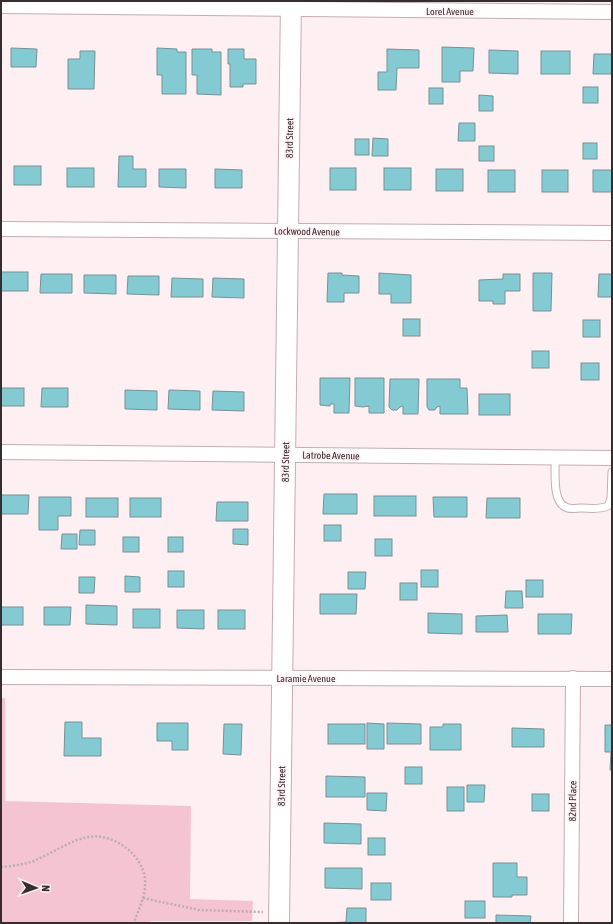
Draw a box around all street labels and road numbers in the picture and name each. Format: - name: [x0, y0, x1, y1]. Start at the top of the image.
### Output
- street label: Lorel Avenue: [426, 6, 474, 17]
- street label: 83rd Street: [284, 118, 295, 158]
- street label: Lockwood Avenue: [274, 225, 340, 238]
- street label: 83rd Street: [280, 442, 291, 482]
- street label: Latrobe Avenue: [302, 449, 360, 462]
- street label: Laramie Avenue: [276, 673, 336, 684]
- street label: 83rd Street: [276, 766, 287, 806]
- street label: 82nd Place: [567, 780, 578, 822]

